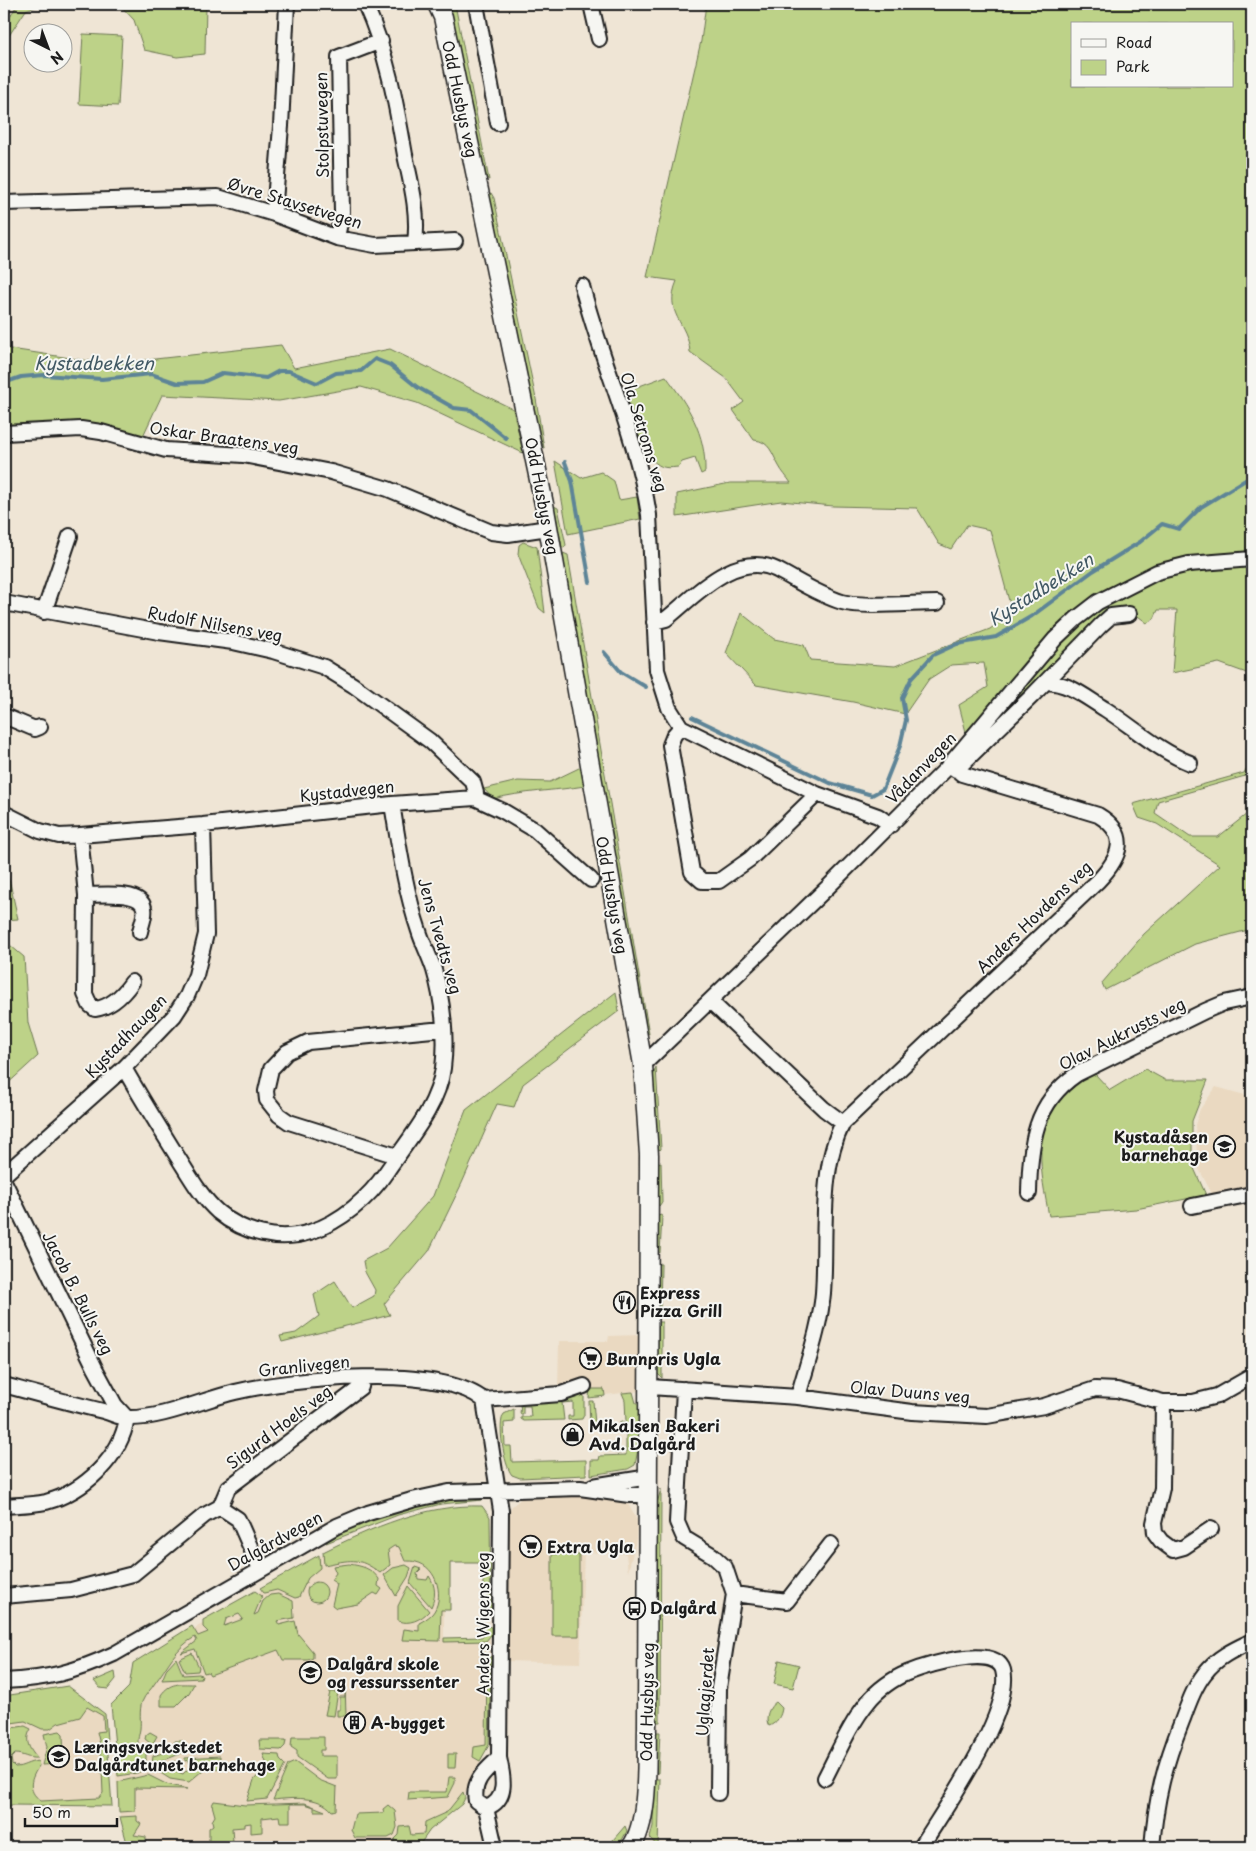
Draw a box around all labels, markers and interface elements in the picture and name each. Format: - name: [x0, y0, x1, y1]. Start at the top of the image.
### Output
- north arrow: [22, 22, 72, 72]
- legend: [1071, 22, 1234, 88]
- text: Road: [1116, 30, 1152, 53]
- street label: Odd Husbys veg: [437, 38, 485, 160]
- text: N: [46, 47, 68, 70]
- text: Park: [1116, 54, 1150, 77]
- street label: Stolpstuvegen: [308, 72, 334, 178]
- street label: Øvre Stavsetvegen: [225, 170, 366, 234]
- water label: Kystadbekken: [34, 349, 155, 376]
- street label: Ola Setroms veg: [615, 369, 675, 495]
- street label: Oskar Braatens veg: [148, 415, 300, 459]
- street label: Odd Husbys veg: [520, 435, 566, 557]
- water label: Kystadbekken: [982, 545, 1099, 632]
- street label: Rudolf Nilsens veg: [146, 599, 284, 647]
- street label: Vådanvegen: [880, 726, 961, 809]
- street label: Kystadvegen: [298, 773, 395, 807]
- street label: Odd Husbys veg: [591, 834, 635, 956]
- street label: Anders Hovdens veg: [970, 855, 1097, 978]
- street label: Jens Tvedts veg: [413, 875, 469, 997]
- street label: Kystadhaugen: [79, 988, 172, 1083]
- street label: Olav Aukrusts veg: [1054, 991, 1189, 1075]
- place label: Kystadåsen barnehage: [1114, 1124, 1208, 1166]
- school or university icon: Kystadåsen barnehage: [1212, 1134, 1236, 1158]
- street label: Jacob B. Bulls veg: [37, 1227, 120, 1359]
- place label: Express Pizza Grill: [640, 1280, 722, 1322]
- restaurant icon: Express Pizza Grill: [612, 1290, 636, 1314]
- place label: Bunnpris Ugla: [606, 1346, 721, 1370]
- supermarket icon: Bunnpris Ugla: [578, 1347, 602, 1371]
- street label: Granlivegen: [257, 1348, 351, 1382]
- street label: Olav Duuns veg: [849, 1374, 971, 1408]
- street label: Sigurd Hoels veg: [221, 1378, 336, 1474]
- place label: Mikalsen Bakeri Avd. Dalgård: [589, 1413, 720, 1455]
- shop icon: Mikalsen Bakeri Avd. Dalgård: [561, 1423, 585, 1447]
- street label: Dalgårdvegen: [223, 1504, 326, 1576]
- place label: Extra Ugla: [547, 1534, 635, 1558]
- supermarket icon: Extra Ugla: [519, 1535, 543, 1559]
- street label: Anders Wigens veg: [470, 1552, 494, 1696]
- place label: Dalgård: [650, 1595, 717, 1619]
- bus stop icon: Dalgård: [622, 1596, 646, 1620]
- street label: Odd Husbys veg: [633, 1642, 659, 1762]
- street label: Uglagjerdet: [689, 1646, 719, 1737]
- place label: Dalgård skole og ressurssenter: [327, 1651, 460, 1693]
- school or university icon: Dalgård skole og ressurssenter: [299, 1661, 323, 1685]
- place label: A-bygget: [371, 1710, 445, 1734]
- building icon: A-bygget: [343, 1711, 367, 1735]
- place label: Læringsverkstedet Dalgårdtunet barnehage: [74, 1734, 275, 1776]
- school or university icon: Læringsverkstedet Dalgårdtunet barnehage: [46, 1744, 70, 1768]
- scale bar: [25, 1796, 118, 1828]
- text: 50 m: [32, 1800, 71, 1823]

